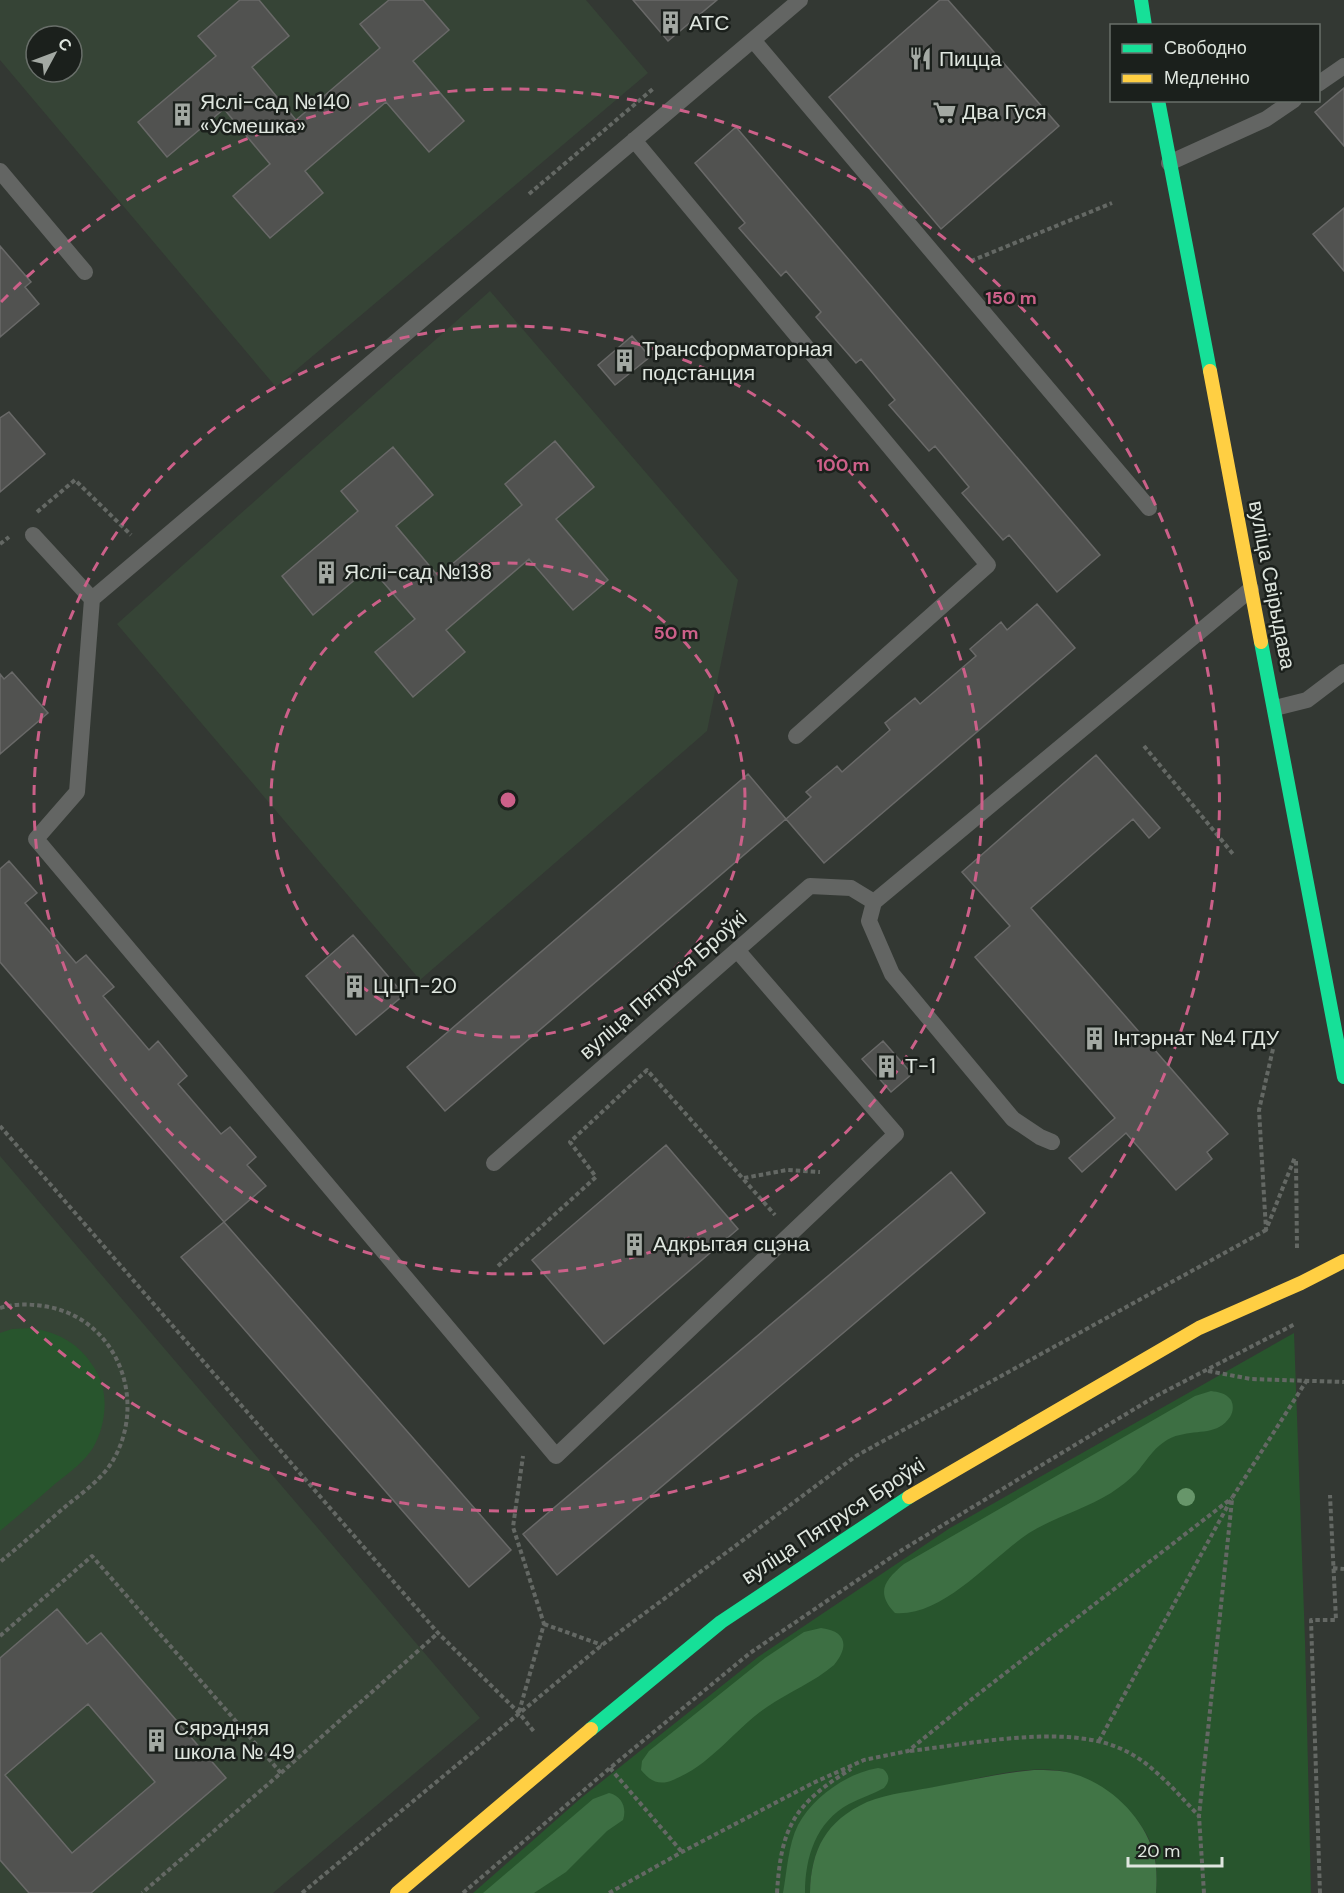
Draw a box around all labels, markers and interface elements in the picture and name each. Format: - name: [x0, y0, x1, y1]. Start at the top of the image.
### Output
- place label: АТС: [689, 9, 729, 37]
- building icon: АТС: [658, 10, 684, 36]
- north arrow: [24, 24, 84, 84]
- legend: [1110, 24, 1320, 102]
- text: С: [53, 33, 77, 56]
- text: Свободно: [1164, 36, 1247, 60]
- place label: Пицца: [939, 45, 1002, 73]
- restaurant icon: Пицца: [908, 46, 934, 72]
- text: Медленно: [1164, 66, 1250, 90]
- place label: Яслі-сад №140 «Усмешка»: [200, 88, 350, 140]
- place label: Два Гуся: [962, 98, 1047, 126]
- supermarket icon: Два Гуся: [931, 99, 957, 125]
- building icon: Яслі-сад №140 «Усмешка»: [169, 101, 195, 127]
- text: 150 m: [985, 286, 1037, 310]
- place label: Трансформаторная подстанция: [642, 335, 833, 387]
- building icon: Трансформаторная подстанция: [611, 348, 637, 374]
- text: 100 m: [816, 453, 870, 477]
- street label: вуліца Свірыдава: [1242, 498, 1302, 672]
- place label: Яслі-сад №138: [344, 558, 492, 586]
- building icon: Яслі-сад №138: [313, 559, 339, 585]
- text: 50 m: [653, 621, 699, 645]
- centre of rings: [498, 790, 518, 810]
- street label: вуліца Пятруся Броўкі: [573, 904, 753, 1066]
- place label: ЦЦП-20: [373, 972, 457, 1000]
- building icon: ЦЦП-20: [342, 973, 368, 999]
- place label: Інтэрнат №4 ГДУ: [1113, 1024, 1280, 1052]
- building icon: Інтэрнат №4 ГДУ: [1082, 1025, 1108, 1051]
- place label: Т-1: [905, 1052, 936, 1080]
- building icon: Т-1: [874, 1053, 900, 1079]
- place label: Адкрытая сцэна: [653, 1230, 810, 1258]
- building icon: Адкрытая сцэна: [622, 1231, 648, 1257]
- street label: вуліца Пятруся Броўкі: [736, 1451, 930, 1591]
- place label: Сярэдняя школа № 49: [174, 1714, 295, 1766]
- building icon: Сярэдняя школа № 49: [143, 1727, 169, 1753]
- scale bar: [1128, 1830, 1222, 1868]
- text: 20 m: [1137, 1839, 1180, 1863]

